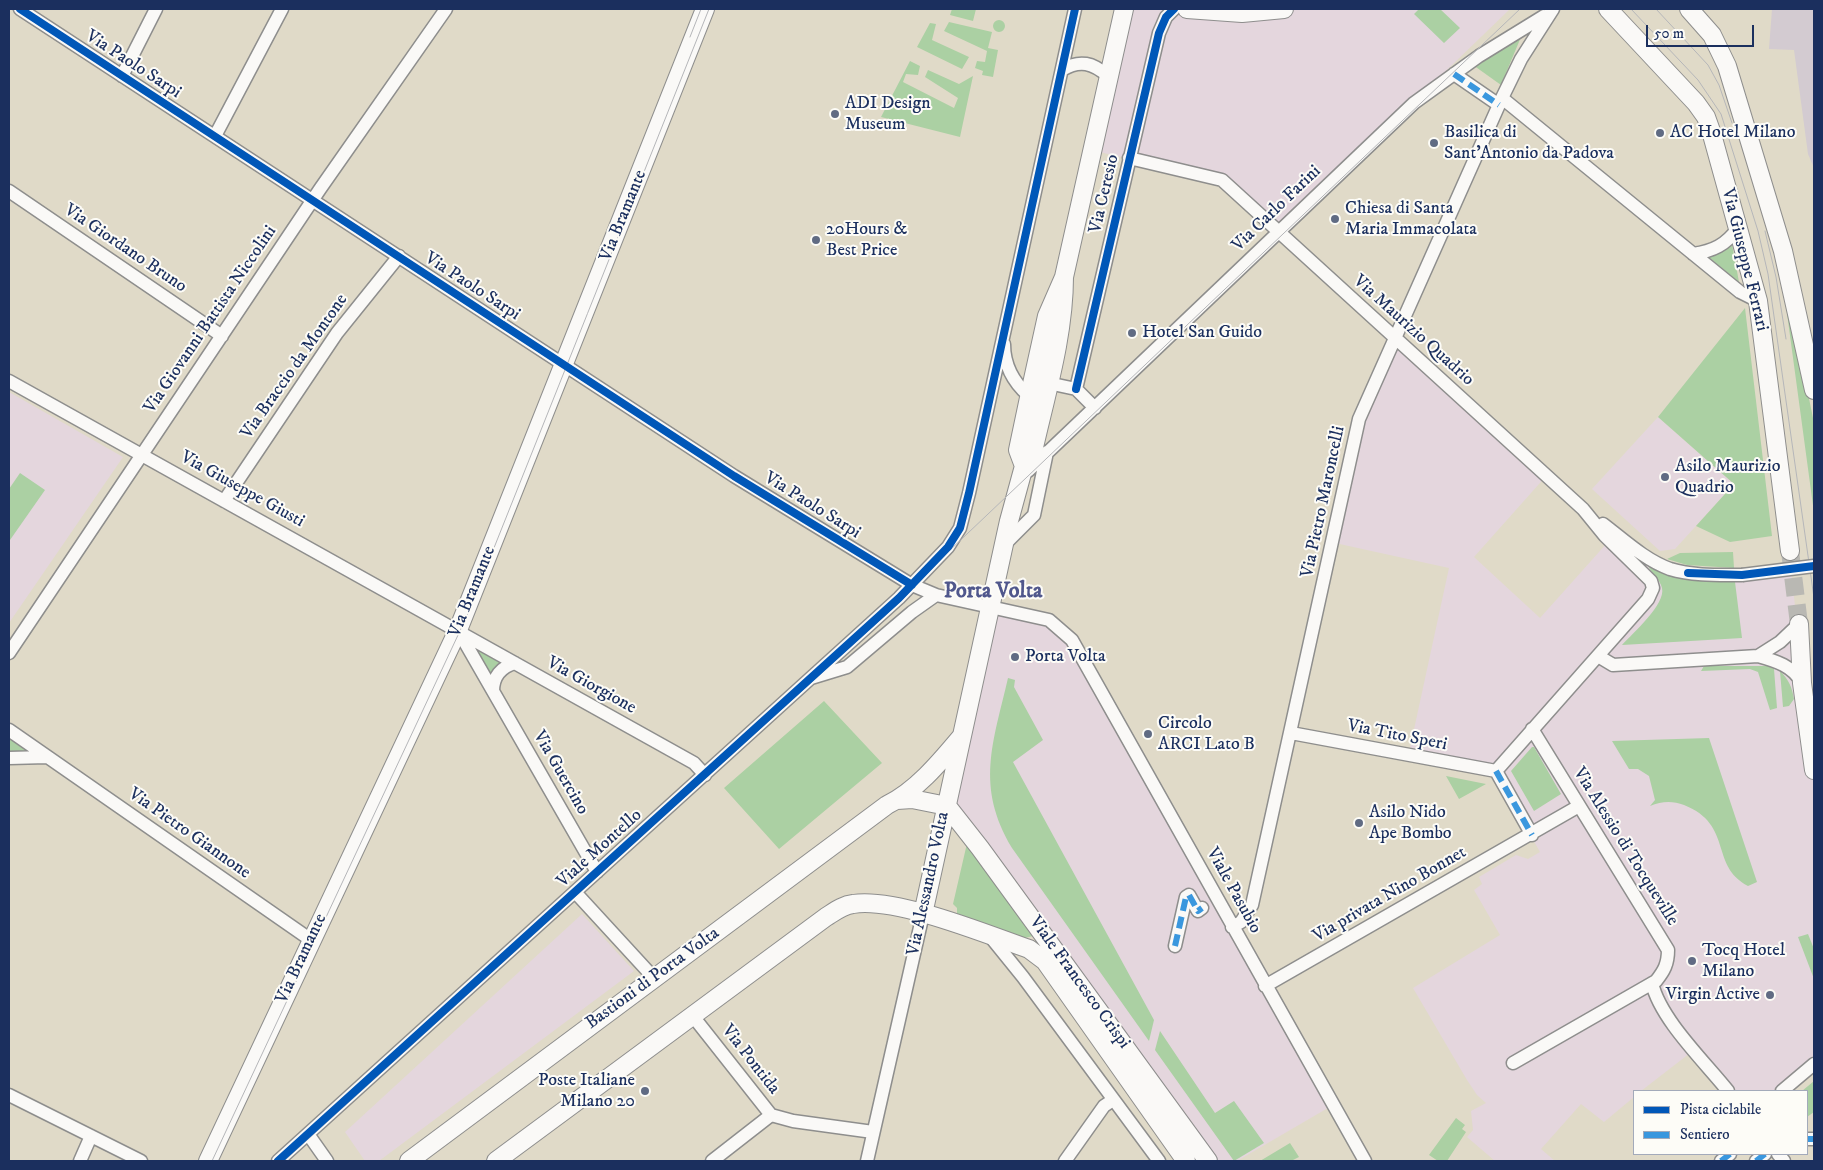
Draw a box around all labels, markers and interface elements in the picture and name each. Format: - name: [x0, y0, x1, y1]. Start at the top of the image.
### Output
- scale bar: [1648, 15, 1756, 47]
- text: 50 m: [1654, 24, 1684, 43]
- street label: Via Paolo Sarpi: [81, 26, 185, 104]
- place label: ADI Design Museum: [845, 93, 931, 136]
- marker: ADI Design Museum: [829, 108, 841, 120]
- place label: Basilica di Sant'Antonio da Padova: [1444, 122, 1614, 164]
- place label: AC Hotel Milano: [1670, 122, 1795, 144]
- marker: AC Hotel Milano: [1654, 127, 1666, 139]
- marker: Basilica di Sant'Antonio da Padova: [1428, 137, 1440, 149]
- street label: Via Ceresio: [1085, 152, 1125, 236]
- street label: Via Carlo Farini: [1228, 161, 1326, 257]
- street label: Via Bramante: [596, 167, 652, 265]
- street label: Via Giuseppe Ferrari: [1716, 186, 1772, 334]
- place label: Chiesa di Santa Maria Immacolata: [1345, 198, 1477, 240]
- street label: Via Giordano Bruno: [60, 200, 190, 298]
- marker: Chiesa di Santa Maria Immacolata: [1329, 213, 1341, 225]
- place label: 20Hours & Best Price: [826, 219, 907, 262]
- street label: Via Giovanni Battista Niccolini: [140, 222, 282, 418]
- marker: 20Hours & Best Price: [810, 234, 822, 246]
- street label: Via Paolo Sarpi: [420, 248, 524, 326]
- street label: Via Maurizio Quadrio: [1348, 271, 1478, 391]
- street label: Via Braccio da Montone: [237, 290, 353, 444]
- place label: Hotel San Guido: [1142, 322, 1262, 344]
- marker: Hotel San Guido: [1126, 327, 1138, 339]
- street label: Via Pietro Maroncelli: [1297, 424, 1351, 580]
- street label: Via Giuseppe Giusti: [176, 447, 308, 533]
- place label: Asilo Maurizio Quadrio: [1675, 456, 1780, 498]
- street label: Via Paolo Sarpi: [760, 468, 864, 544]
- marker: Asilo Maurizio Quadrio: [1659, 471, 1671, 483]
- street label: Via Bramante: [445, 543, 501, 641]
- district label: Porta Volta: [944, 579, 1042, 605]
- place label: Porta Volta: [1025, 646, 1106, 668]
- marker: Porta Volta: [1009, 651, 1021, 663]
- street label: Via Giorgione: [542, 653, 640, 719]
- place label: Circolo ARCI Lato B: [1158, 713, 1255, 756]
- street label: Via Tito Speri: [1345, 716, 1449, 756]
- street label: Via Guercino: [527, 727, 593, 819]
- marker: Circolo ARCI Lato B: [1142, 728, 1154, 740]
- street label: Via Alessio di Tocqueville: [1567, 764, 1683, 930]
- street label: Via Pietro Giannone: [124, 784, 254, 884]
- place label: Asilo Nido Ape Bombo: [1369, 802, 1452, 844]
- street label: Viale Montello: [553, 805, 647, 893]
- street label: Via Alessandro Volta: [903, 810, 955, 958]
- marker: Asilo Nido Ape Bombo: [1353, 817, 1365, 829]
- street label: Via privata Nino Bonnet: [1309, 842, 1471, 948]
- street label: Viale Pasubio: [1201, 844, 1265, 938]
- street label: Via Bramante: [272, 911, 332, 1007]
- street label: Viale Francesco Crispi: [1024, 913, 1134, 1053]
- street label: Bastioni di Porta Volta: [582, 923, 724, 1035]
- place label: Tocq Hotel Milano: [1702, 940, 1785, 982]
- marker: Tocq Hotel Milano: [1686, 955, 1698, 967]
- place label: Virgin Active: [1666, 984, 1760, 1006]
- marker: Virgin Active: [1764, 989, 1776, 1001]
- street label: Via Pontida: [716, 1021, 784, 1099]
- place label: Poste Italiane Milano 20: [538, 1070, 635, 1112]
- marker: Poste Italiane Milano 20: [639, 1085, 651, 1097]
- legend: [1633, 1090, 1808, 1155]
- text: Pista ciclabile: [1680, 1100, 1761, 1119]
- text: Sentiero: [1680, 1125, 1730, 1144]

